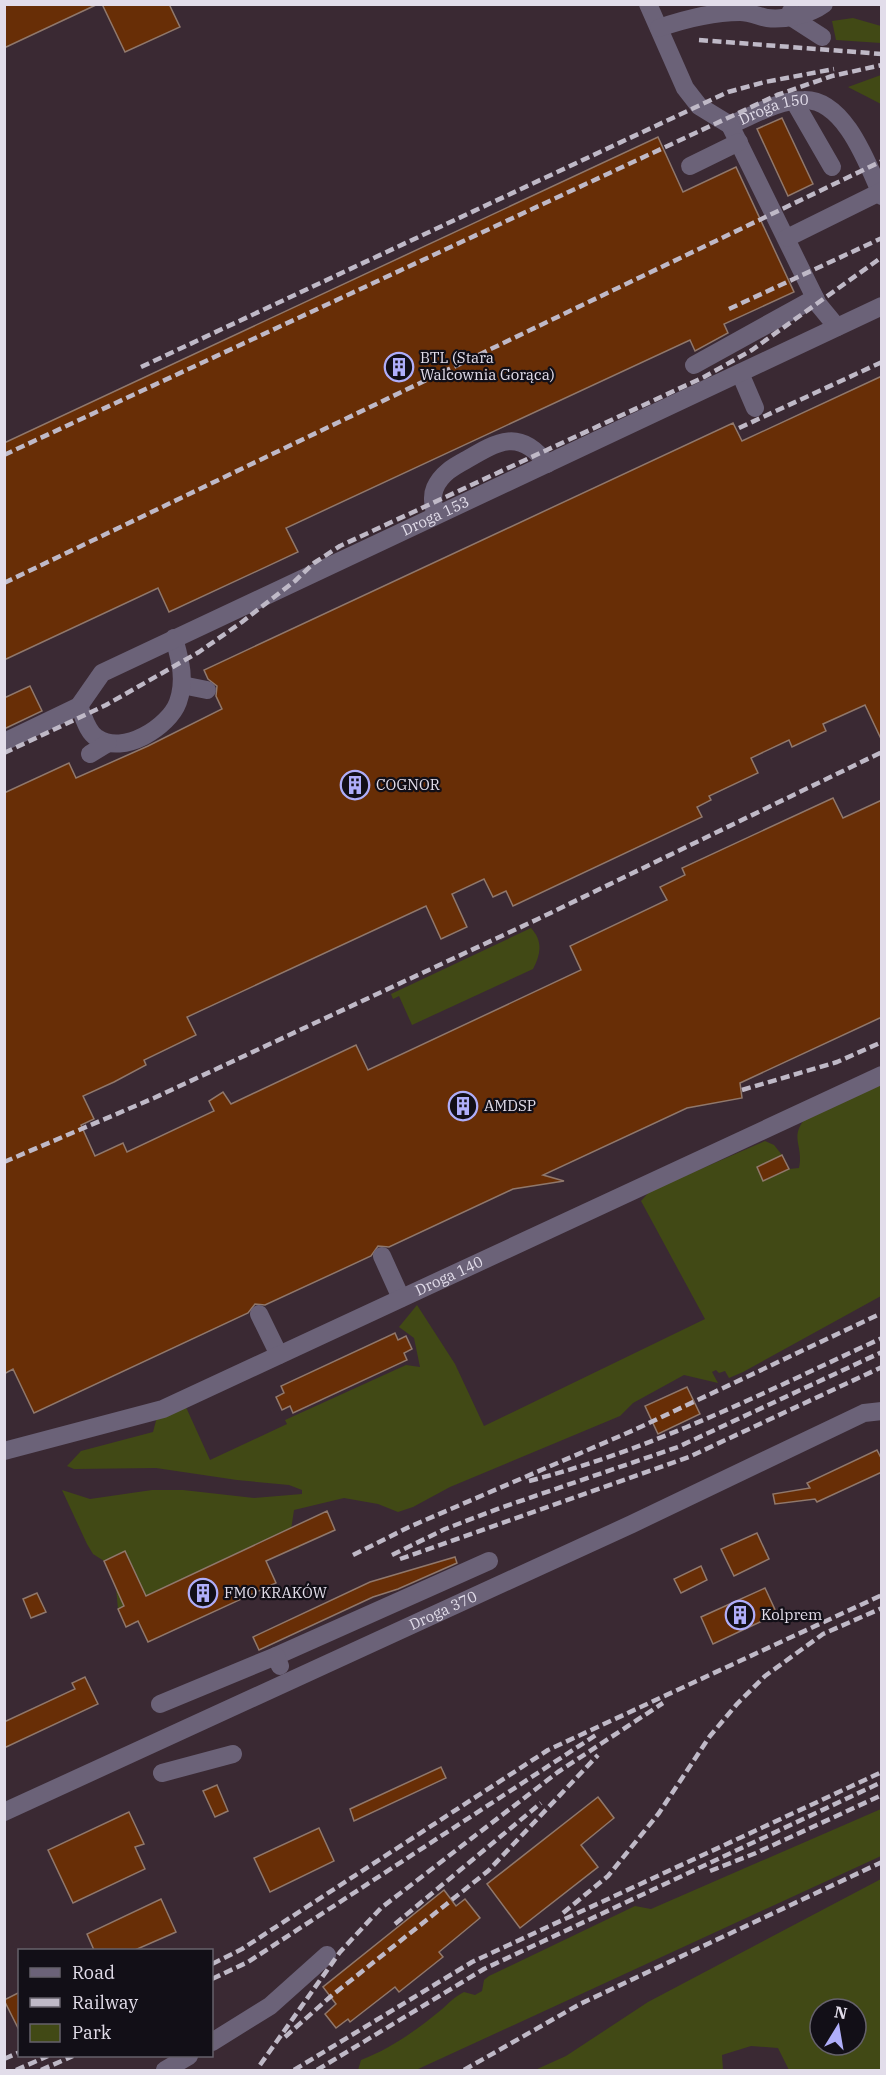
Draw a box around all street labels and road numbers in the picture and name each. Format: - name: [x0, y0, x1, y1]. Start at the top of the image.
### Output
- street label: Droga 150: [736, 90, 809, 129]
- street label: Droga 153: [398, 492, 472, 540]
- street label: Droga 140: [412, 1252, 486, 1300]
- street label: Droga 370: [406, 1586, 480, 1634]

